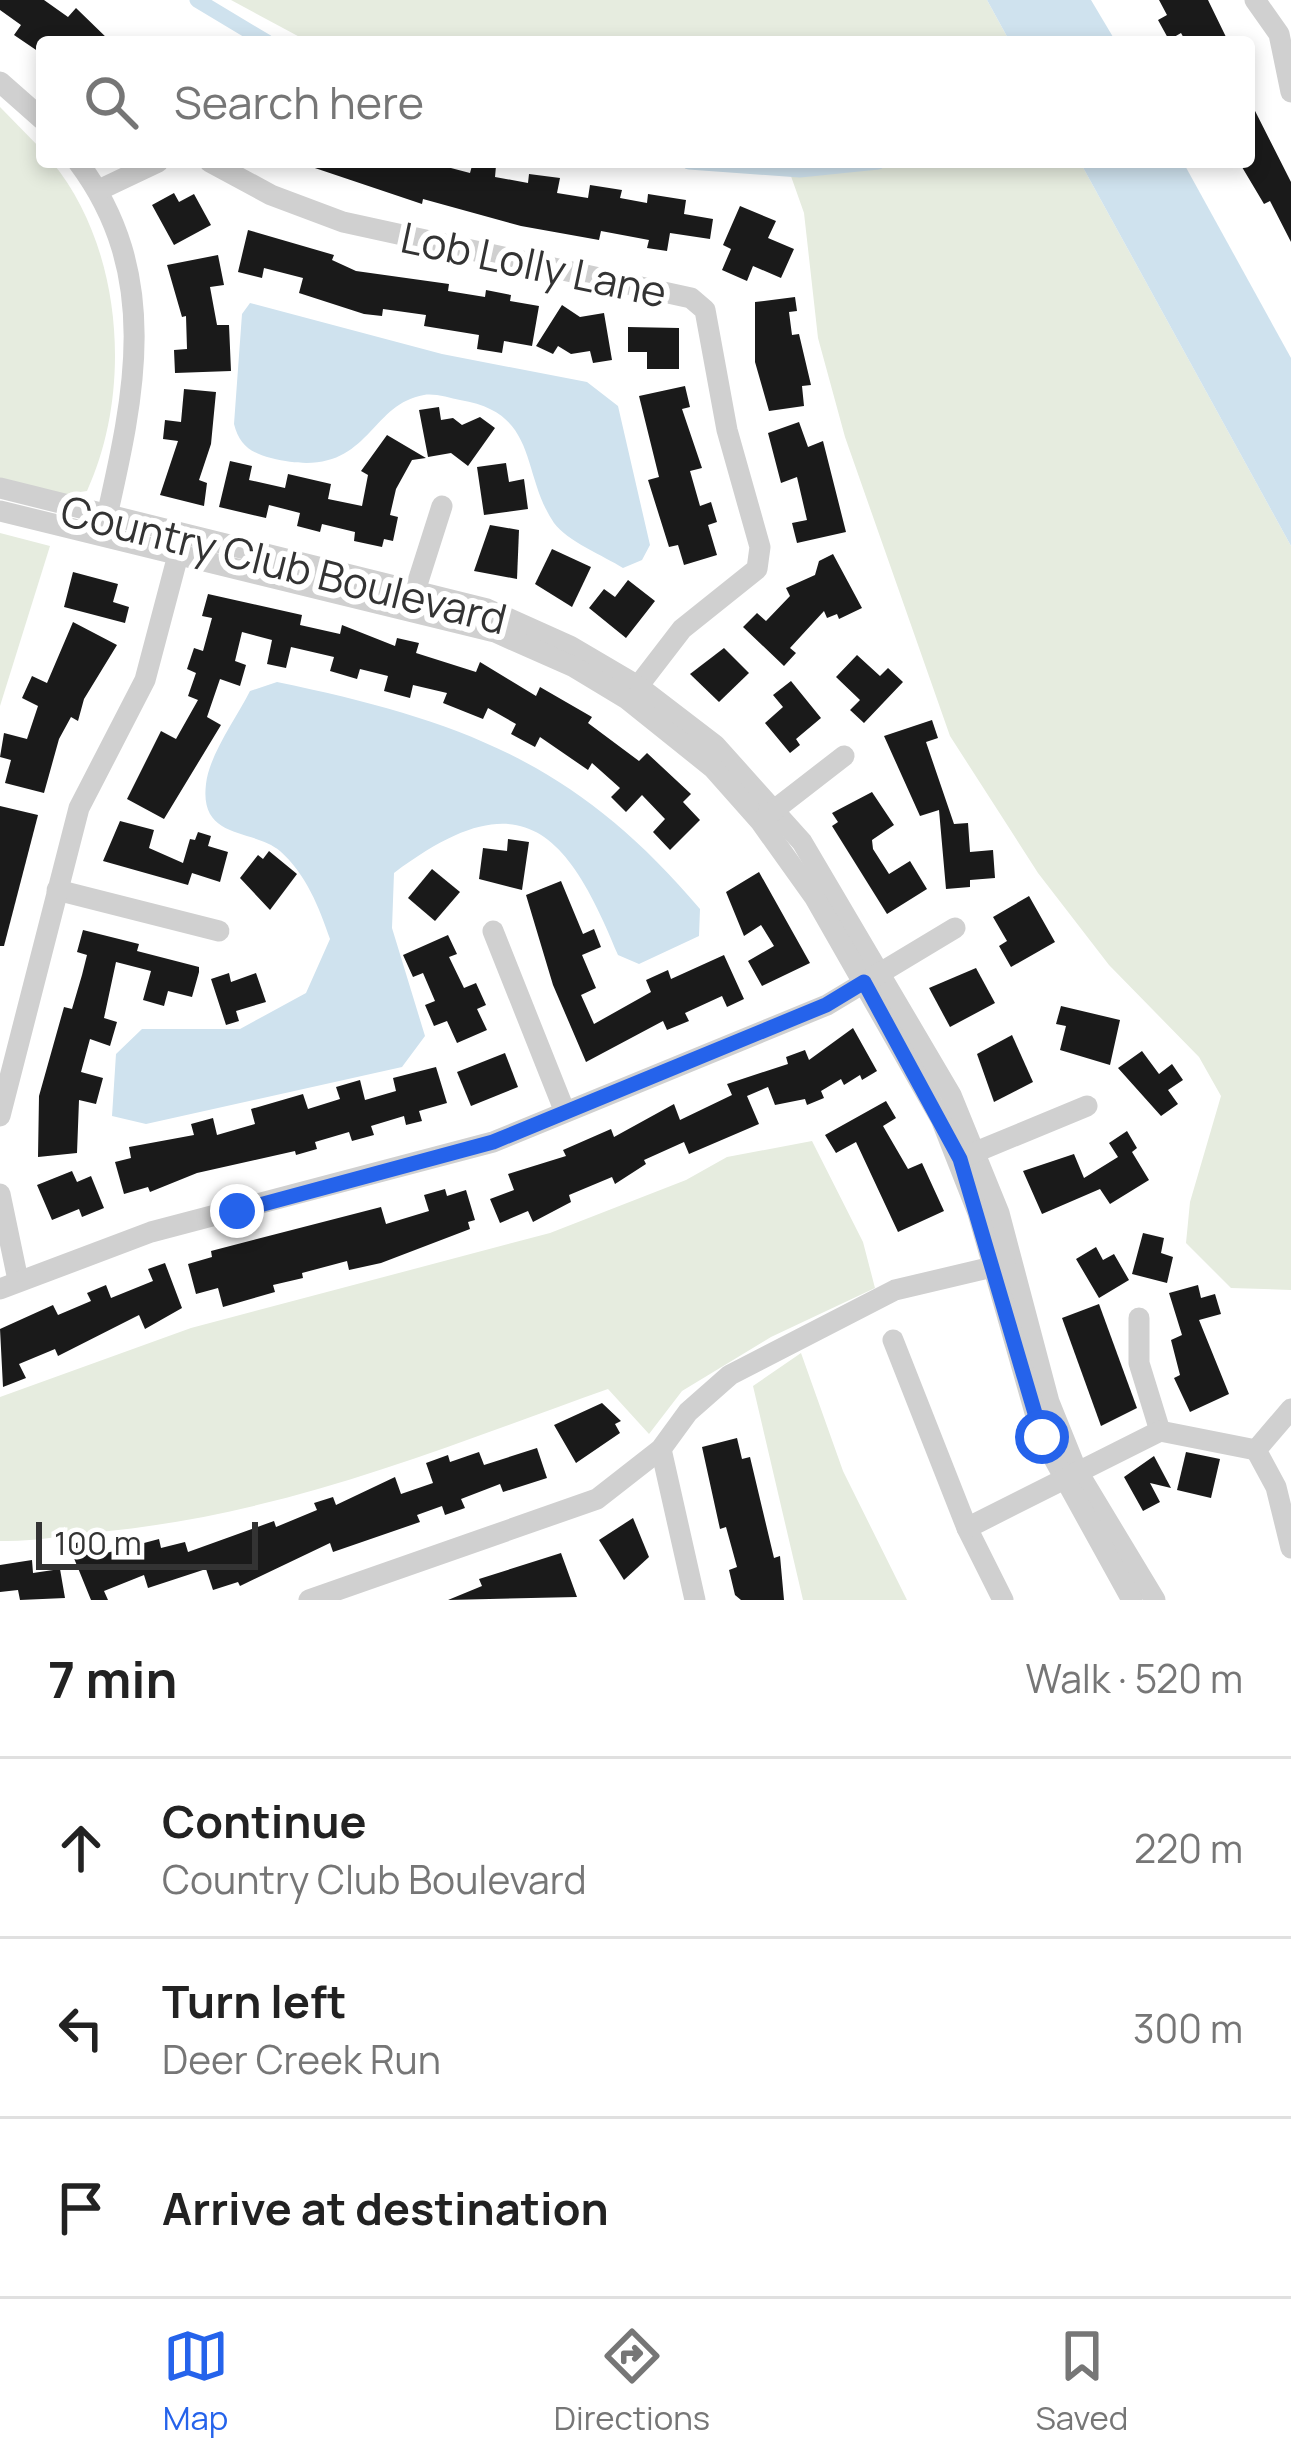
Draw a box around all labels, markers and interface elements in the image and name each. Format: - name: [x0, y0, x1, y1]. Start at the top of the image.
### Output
- search box: [36, 36, 1255, 168]
- icon: search: [78, 69, 144, 135]
- text: Search here: [174, 71, 424, 133]
- street label: Lob Lolly Lane: [396, 208, 672, 320]
- street label: Country Club Boulevard: [55, 481, 513, 647]
- route end: [210, 1184, 264, 1238]
- route start: [1015, 1410, 1069, 1464]
- scale bar: [36, 1516, 258, 1569]
- text: 100 m: [54, 1520, 142, 1565]
- text: 7 min: [48, 1644, 177, 1713]
- text: Walk · 520 m: [1025, 1651, 1243, 1705]
- text: Continue: [162, 1790, 367, 1852]
- icon: ahead: [48, 1815, 114, 1881]
- text: 220 m: [1134, 1821, 1243, 1875]
- text: Country Club Boulevard: [162, 1852, 587, 1906]
- text: Turn left: [162, 1970, 347, 2032]
- icon: left: [48, 1995, 114, 2061]
- text: 300 m: [1133, 2001, 1243, 2055]
- text: Deer Creek Run: [162, 2032, 441, 2086]
- icon: arrive: [48, 2175, 114, 2241]
- text: Arrive at destination: [162, 2177, 609, 2239]
- tab: Map: [163, 2323, 229, 2440]
- tab: Directions: [554, 2323, 710, 2440]
- tab: Saved: [1035, 2323, 1128, 2440]

